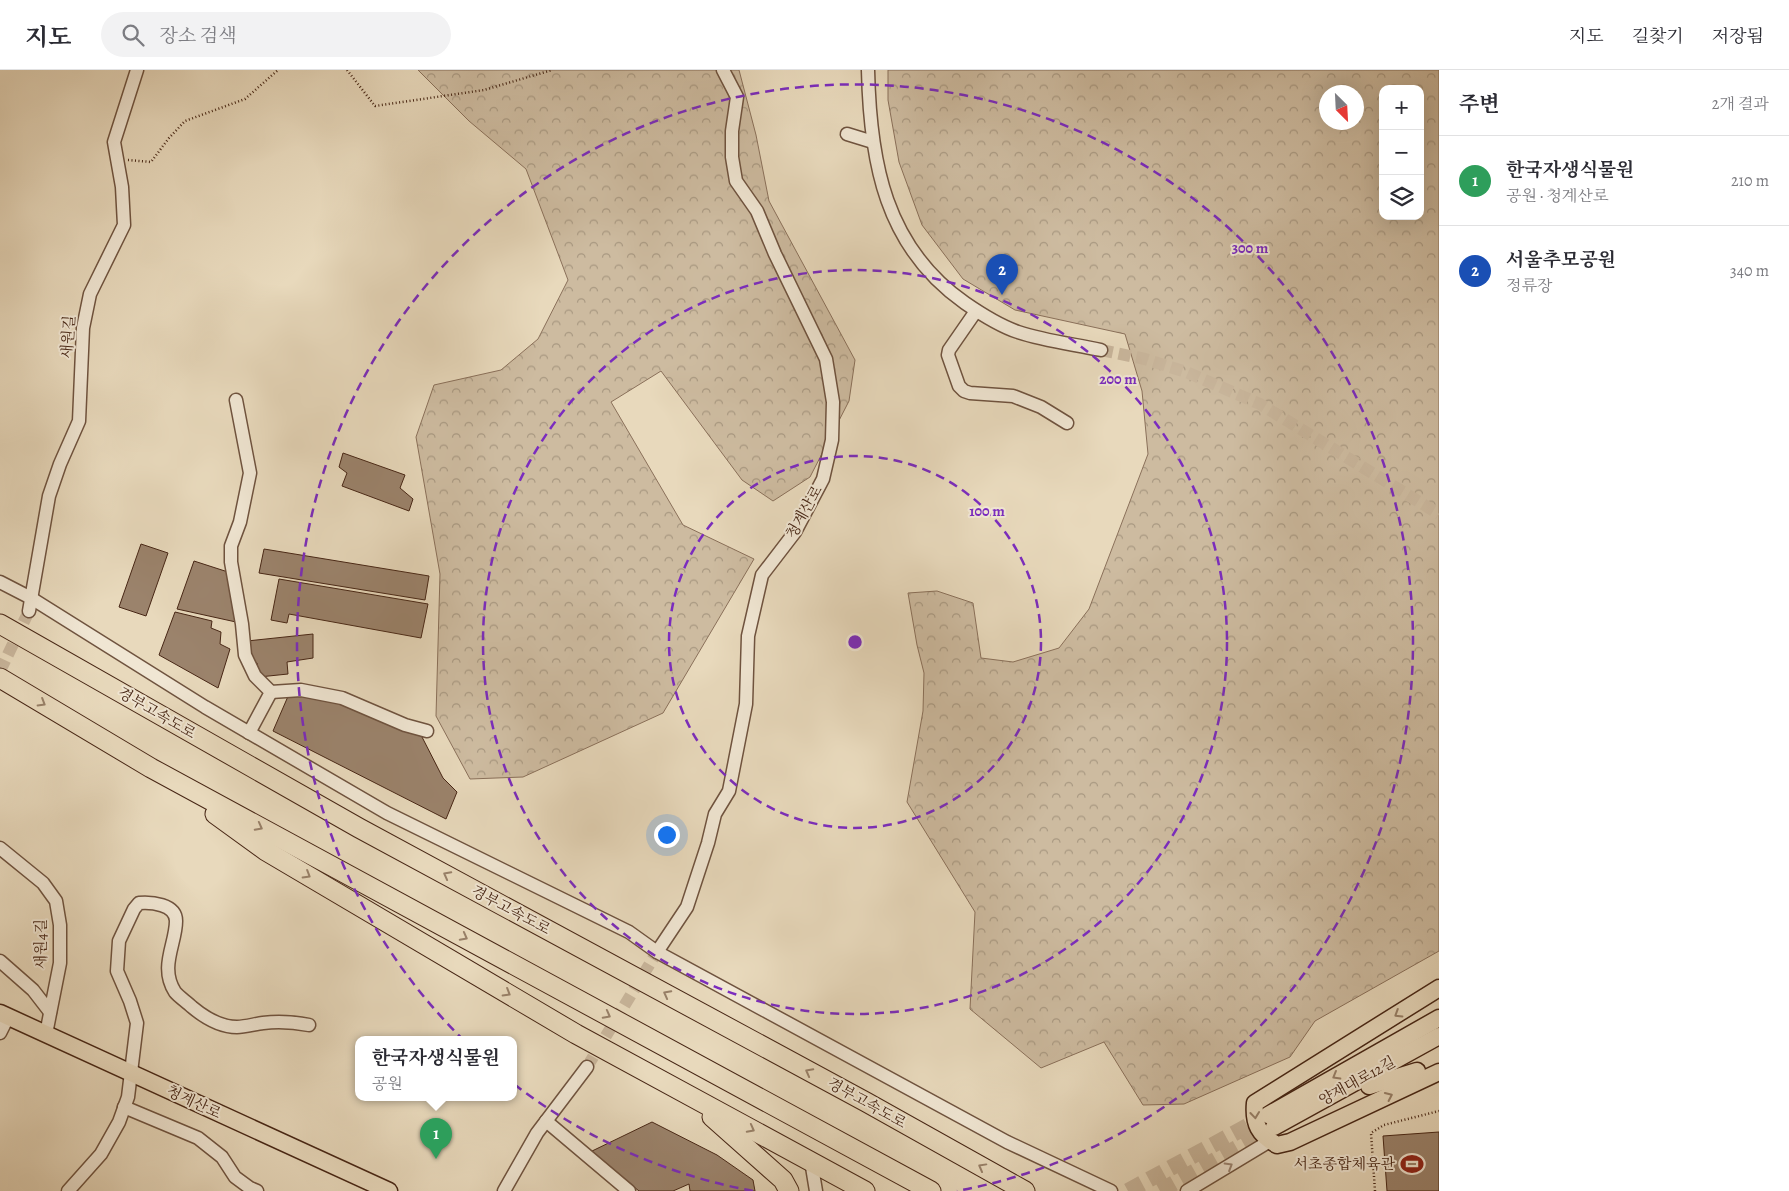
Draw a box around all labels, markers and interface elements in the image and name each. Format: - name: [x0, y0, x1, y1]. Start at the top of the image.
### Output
- search box: [101, 12, 451, 57]
- text: 지도: [25, 21, 71, 53]
- icon: search: [119, 21, 147, 49]
- text: 장소 검색: [159, 23, 237, 49]
- text: 지도: [1569, 24, 1604, 48]
- text: 길찾기: [1632, 24, 1684, 48]
- text: 저장됨: [1712, 24, 1764, 48]
- north arrow: [1319, 85, 1364, 130]
- map controls: [1379, 85, 1424, 220]
- button: +: [1379, 85, 1424, 130]
- text: 주변: [1459, 90, 1500, 118]
- text: 2개 결과: [1712, 93, 1769, 115]
- button: −: [1379, 130, 1424, 175]
- text: 한국자생식물원: [1506, 157, 1634, 183]
- text: 1: [1472, 170, 1478, 192]
- text: 210 m: [1731, 170, 1769, 192]
- button: layers: [1379, 175, 1424, 220]
- text: 공원 · 청계산로: [1506, 185, 1608, 207]
- text: 300 m: [1232, 238, 1269, 258]
- text: 서울추모공원: [1506, 247, 1616, 273]
- pin: 2: [986, 254, 1018, 295]
- text: 2: [1471, 260, 1479, 282]
- text: 340 m: [1730, 260, 1769, 282]
- text: 정류장: [1506, 275, 1552, 297]
- street label: 새원길: [57, 315, 79, 359]
- text: 200 m: [1099, 369, 1137, 389]
- street label: 청계산로: [781, 481, 827, 542]
- text: 100 m: [969, 501, 1005, 521]
- centre of rings: [846, 633, 864, 651]
- street label: 경부고속도로: [114, 683, 200, 744]
- one-way arrow: [36, 697, 45, 707]
- one-way arrow: [254, 821, 263, 831]
- your location: [654, 822, 680, 848]
- one-way arrow: [301, 868, 310, 878]
- one-way arrow: [443, 871, 452, 881]
- street label: 경부고속도로: [468, 881, 555, 939]
- street label: 새원4길: [31, 919, 51, 969]
- one-way arrow: [458, 931, 467, 941]
- one-way arrow: [501, 987, 510, 997]
- one-way arrow: [663, 991, 672, 1001]
- one-way arrow: [601, 1008, 610, 1018]
- one-way arrow: [1394, 1008, 1403, 1017]
- popup: [355, 1036, 517, 1101]
- text: 한국자생식물원: [372, 1045, 500, 1071]
- street label: 양재대로12길: [1315, 1052, 1399, 1110]
- one-way arrow: [806, 1068, 815, 1078]
- one-way arrow: [1332, 1070, 1341, 1080]
- text: 공원: [372, 1073, 403, 1095]
- street label: 경부고속도로: [824, 1073, 910, 1133]
- street label: 청계산로: [164, 1081, 225, 1124]
- one-way arrow: [1384, 1091, 1393, 1102]
- one-way arrow: [1250, 1111, 1261, 1119]
- pin: 1: [420, 1118, 452, 1159]
- one-way arrow: [746, 1123, 755, 1133]
- sports icon: 서초종합체육관: [1399, 1151, 1425, 1177]
- place label: 서초종합체육관: [1294, 1154, 1396, 1174]
- one-way arrow: [1223, 1163, 1232, 1172]
- one-way arrow: [979, 1164, 988, 1174]

